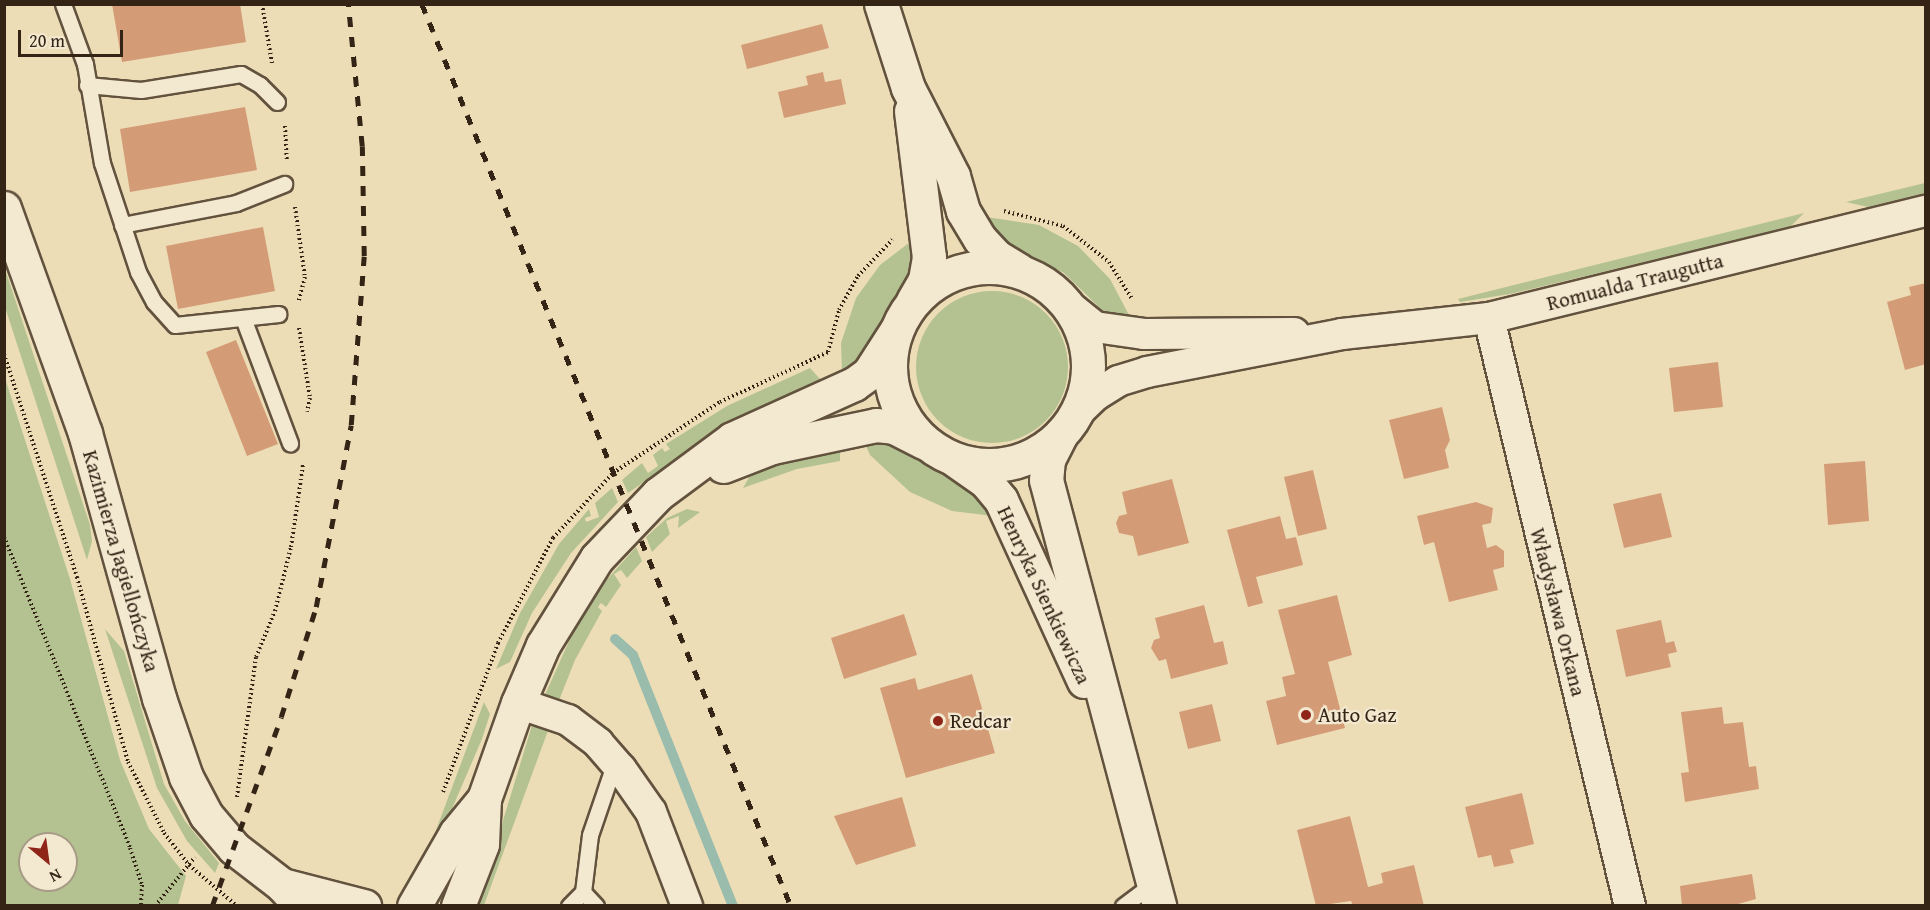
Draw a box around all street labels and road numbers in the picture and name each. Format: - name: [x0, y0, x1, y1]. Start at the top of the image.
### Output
- street label: Romualda Traugutta: [1544, 248, 1726, 316]
- street label: Kazimierza Jagiellończyka: [77, 447, 165, 675]
- street label: Henryka Sienkiewicza: [992, 502, 1096, 688]
- street label: Władysława Orkana: [1525, 525, 1591, 699]

